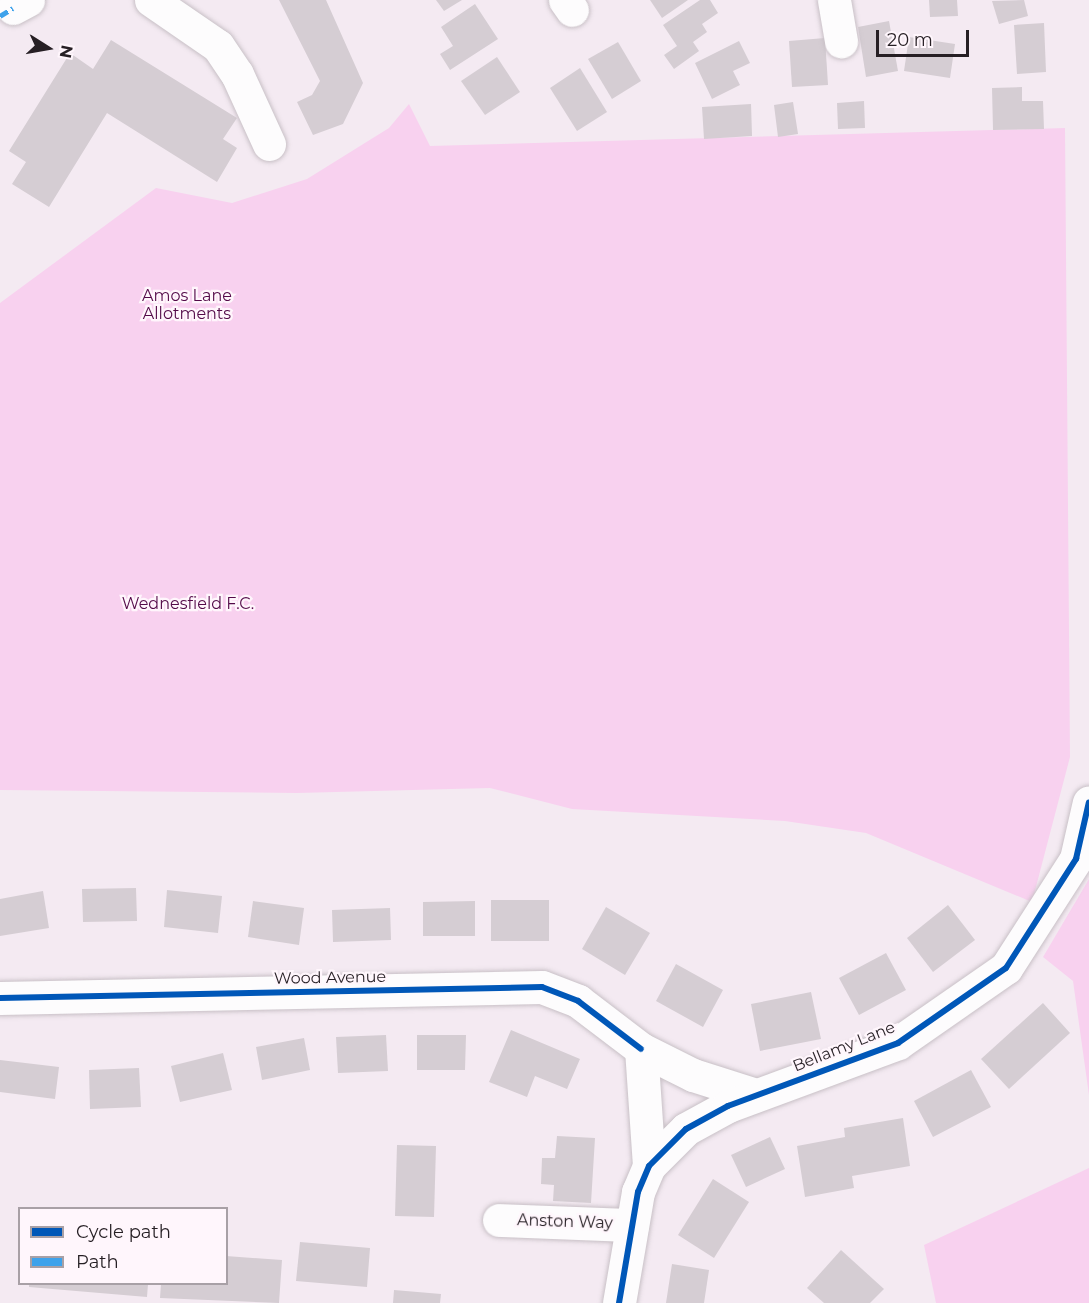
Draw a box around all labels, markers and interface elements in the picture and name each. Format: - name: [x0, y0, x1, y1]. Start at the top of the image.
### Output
- north arrow: [18, 18, 78, 78]
- scale bar: [879, 18, 972, 56]
- text: 20 m: [887, 29, 933, 51]
- text: N: [56, 43, 77, 60]
- park label: Amos Lane Allotments: [142, 286, 232, 324]
- park label: Wednesfield F.C.: [122, 594, 254, 614]
- street label: Wood Avenue: [274, 967, 386, 989]
- street label: Bellamy Lane: [790, 1018, 898, 1076]
- legend: [18, 1207, 228, 1285]
- street label: Anston Way: [517, 1211, 613, 1233]
- text: Cycle path: [76, 1221, 171, 1243]
- text: Path: [76, 1251, 119, 1273]

